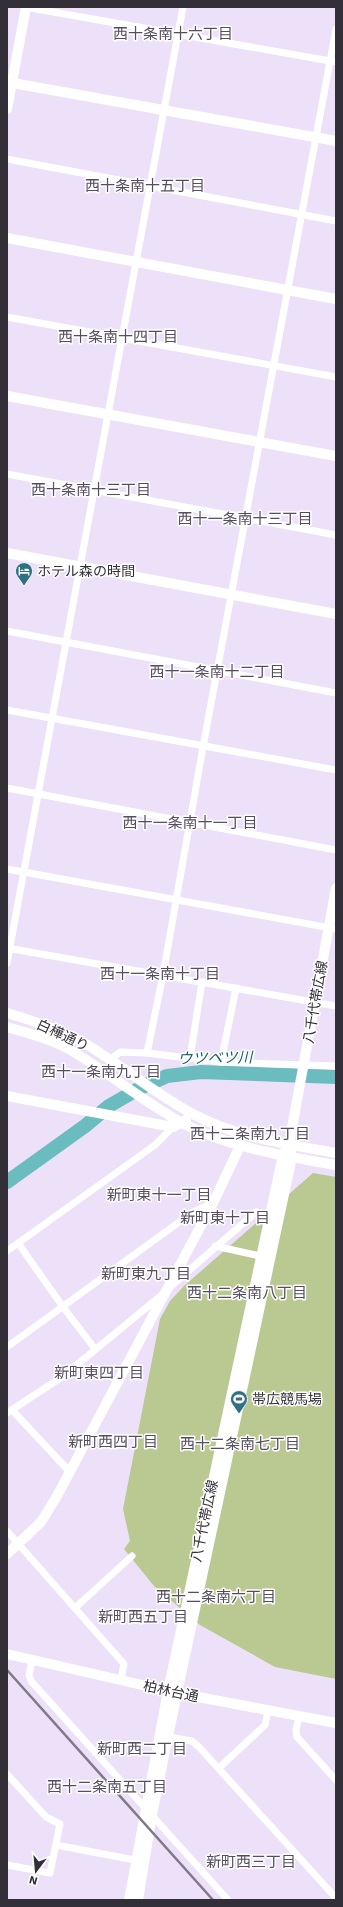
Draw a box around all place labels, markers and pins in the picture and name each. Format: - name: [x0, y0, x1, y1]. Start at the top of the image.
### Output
- hotel icon: ホテル森の時間: [14, 561, 34, 586]
- place label: ホテル森の時間: [37, 563, 135, 579]
- sports icon: 帯広競馬場: [229, 1389, 249, 1414]
- place label: 帯広競馬場: [252, 1391, 322, 1407]

